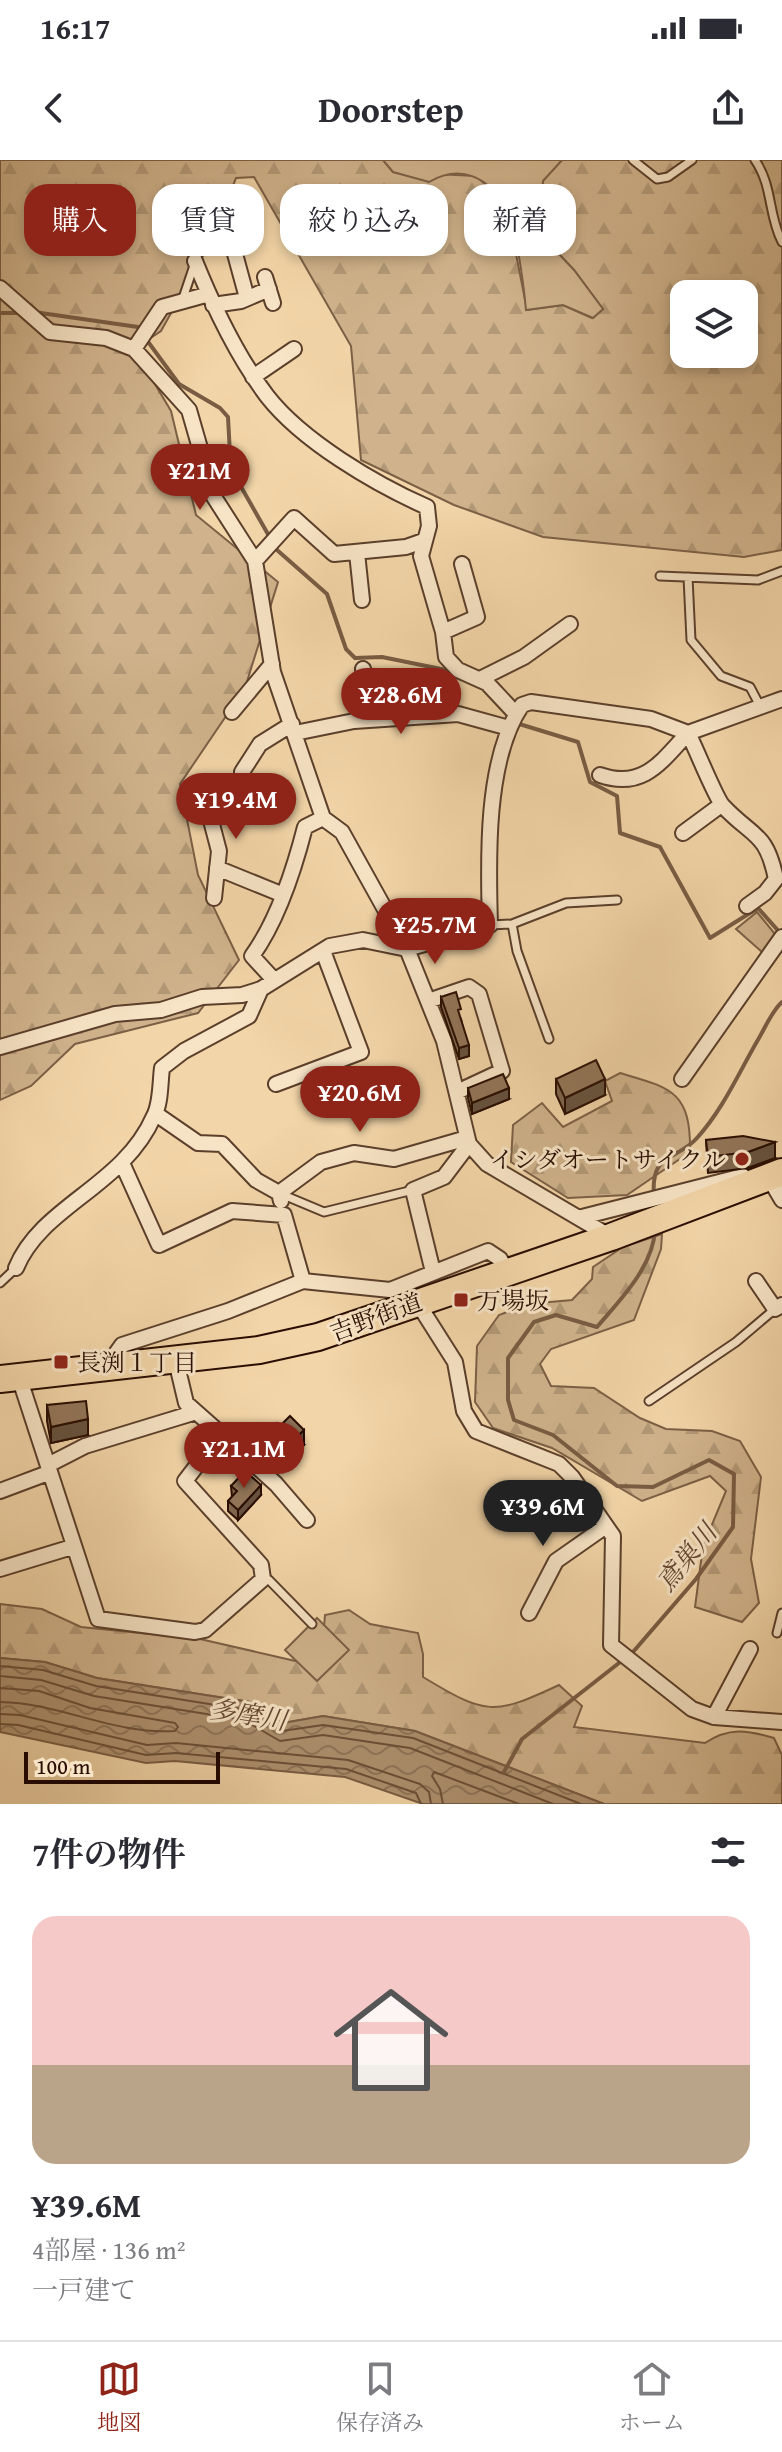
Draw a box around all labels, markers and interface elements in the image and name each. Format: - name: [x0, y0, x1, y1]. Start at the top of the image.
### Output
- text: 16:17: [40, 6, 111, 50]
- text: Doorstep: [318, 82, 464, 135]
- icon: back: [32, 86, 76, 130]
- icon: share: [706, 86, 750, 130]
- chip: 購入: [24, 184, 136, 256]
- chip: 賃貸: [152, 184, 264, 256]
- chip: 絞り込み: [280, 184, 448, 256]
- chip: 新着: [464, 184, 576, 256]
- map controls: [670, 280, 758, 368]
- button: layers: [670, 280, 758, 368]
- pin: ¥21M: [153, 444, 247, 512]
- text: ¥21M: [169, 450, 231, 489]
- pin: ¥28.6M: [336, 668, 466, 736]
- text: ¥28.6M: [359, 674, 443, 713]
- pin: ¥19.4M: [171, 773, 301, 841]
- text: ¥19.4M: [194, 779, 278, 818]
- pin: ¥25.7M: [370, 898, 500, 966]
- text: ¥25.7M: [393, 904, 477, 943]
- pin: ¥20.6M: [295, 1066, 425, 1134]
- text: ¥20.6M: [318, 1072, 402, 1111]
- place label: イシダオートサイクル: [490, 1142, 726, 1177]
- marker: イシダオートサイクル: [733, 1150, 751, 1168]
- place label: 万場坂: [477, 1283, 549, 1318]
- street label: 吉野街道: [325, 1284, 427, 1350]
- marker: 万場坂: [452, 1291, 470, 1309]
- place label: 長渕１丁目: [77, 1345, 197, 1380]
- marker: 長渕１丁目: [52, 1353, 70, 1371]
- pin: ¥21.1M: [179, 1422, 309, 1490]
- text: ¥21.1M: [202, 1428, 286, 1467]
- pin: ¥39.6M: [478, 1480, 608, 1548]
- text: ¥39.6M: [501, 1486, 585, 1525]
- water label: 鳶巣川: [646, 1512, 728, 1600]
- water label: 多摩川: [206, 1689, 293, 1740]
- scale bar: [24, 1748, 220, 1784]
- text: 100 m: [36, 1750, 91, 1782]
- text: 7件の物件: [32, 1829, 186, 1878]
- icon: filters: [706, 1830, 750, 1874]
- icon: home: [319, 1968, 463, 2112]
- text: ¥39.6M: [32, 2180, 141, 2229]
- text: 4部屋 · 136 m²: [32, 2230, 186, 2269]
- text: 一戸建て: [32, 2270, 136, 2309]
- tab: 地図: [97, 2357, 141, 2438]
- tab: 保存済み: [336, 2357, 424, 2438]
- tab: ホーム: [619, 2357, 685, 2438]

